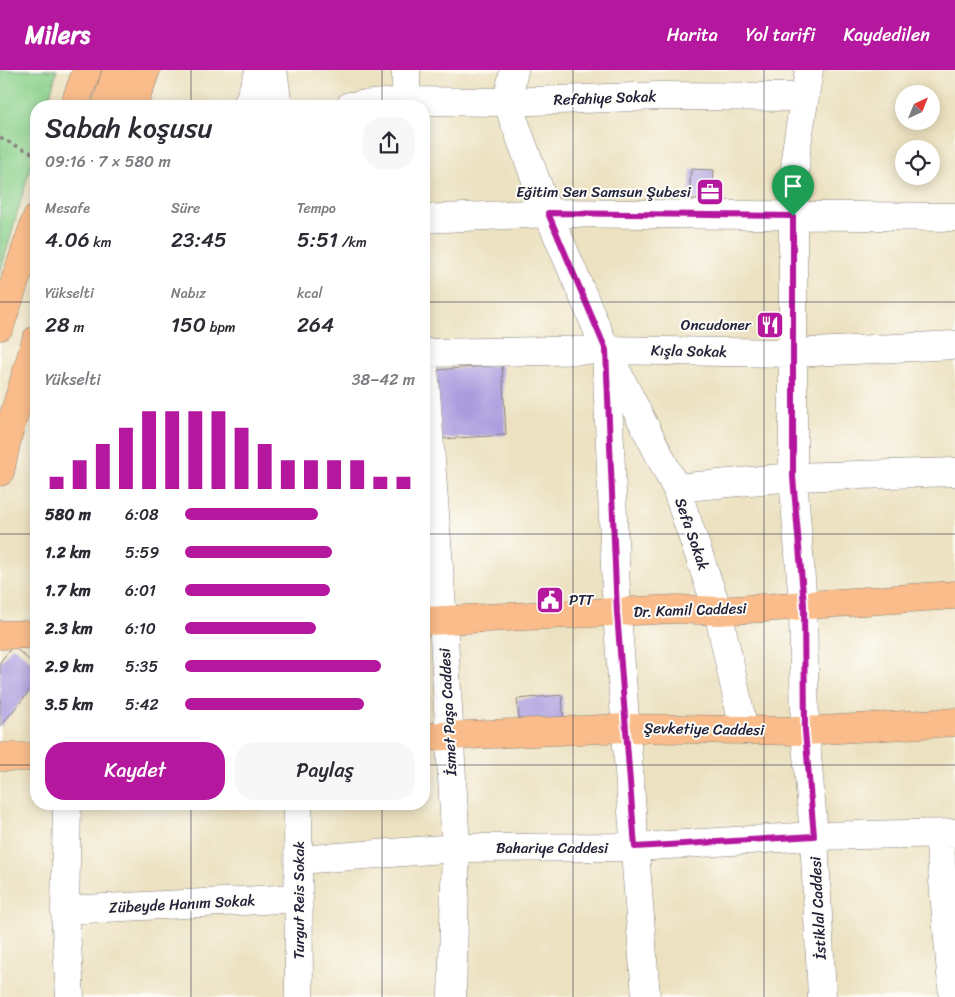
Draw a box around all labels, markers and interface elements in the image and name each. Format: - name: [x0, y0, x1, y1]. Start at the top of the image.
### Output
- text: Milers: [25, 14, 90, 56]
- text: Harita: [667, 19, 718, 51]
- text: Yol tarifi: [746, 19, 815, 51]
- text: Kaydedilen: [843, 19, 930, 51]
- street label: Refahiye Sokak: [553, 83, 657, 113]
- north arrow: [895, 85, 940, 130]
- map controls: [895, 85, 940, 185]
- text: Sabah koşusu: [45, 103, 213, 152]
- button: share: [363, 117, 415, 169]
- button: locate: [895, 140, 940, 185]
- text: 09:16 · 7 × 580 m: [45, 147, 171, 176]
- pin: [772, 165, 814, 216]
- icon: arrive: [779, 172, 807, 200]
- office icon: Eğitim Sen Samsun Şubesi: [695, 177, 725, 207]
- place label: Eğitim Sen Samsun Şubesi: [516, 179, 692, 205]
- text: Mesafe: [45, 196, 90, 221]
- text: Süre: [171, 196, 200, 221]
- text: Tempo: [297, 196, 336, 221]
- text: 4.06: [45, 221, 90, 259]
- text: 23:45: [171, 221, 227, 259]
- text: 5:51: [297, 221, 338, 259]
- text: km: [90, 230, 112, 255]
- text: /km: [338, 230, 367, 255]
- text: Yükselti: [45, 281, 94, 306]
- text: Nabız: [171, 281, 206, 306]
- text: kcal: [297, 281, 322, 306]
- text: 28: [45, 306, 70, 344]
- text: 150: [171, 306, 206, 344]
- text: 264: [297, 306, 334, 344]
- restaurant icon: Oncudoner: [755, 310, 785, 340]
- place label: Oncudoner: [681, 312, 752, 338]
- text: m: [70, 315, 84, 340]
- text: bpm: [206, 315, 236, 340]
- street label: Kışla Sokak: [651, 337, 727, 365]
- text: Yükselti: [45, 365, 101, 394]
- text: 38–42 m: [352, 365, 415, 394]
- street label: Sefa Sokak: [667, 494, 717, 574]
- text: 580 m: [45, 500, 91, 529]
- text: 6:08: [125, 500, 159, 529]
- text: 1.2 km: [45, 538, 91, 567]
- text: 5:59: [125, 538, 159, 567]
- text: 1.7 km: [45, 576, 91, 605]
- text: 6:01: [125, 576, 156, 605]
- public building icon: PTT: [535, 585, 565, 615]
- place label: PTT: [569, 587, 595, 613]
- street label: Dr. Kamil Caddesi: [633, 595, 748, 625]
- text: 2.3 km: [45, 614, 93, 643]
- text: 6:10: [125, 614, 156, 643]
- street label: İsmet Paşa Caddesi: [432, 647, 464, 777]
- text: 2.9 km: [45, 652, 94, 681]
- text: 5:35: [125, 652, 158, 681]
- text: 3.5 km: [45, 690, 93, 719]
- text: 5:42: [125, 690, 159, 719]
- street label: Şevketiye Caddesi: [644, 715, 765, 743]
- button: Kaydet: [45, 742, 225, 800]
- button: Paylaş: [235, 742, 415, 800]
- street label: Bahariye Caddesi: [496, 835, 609, 861]
- street label: Turgut Reis Sokak: [286, 841, 312, 959]
- street label: İstiklal Caddesi: [802, 855, 834, 961]
- street label: Zübeyde Hanım Sokak: [108, 887, 256, 921]

